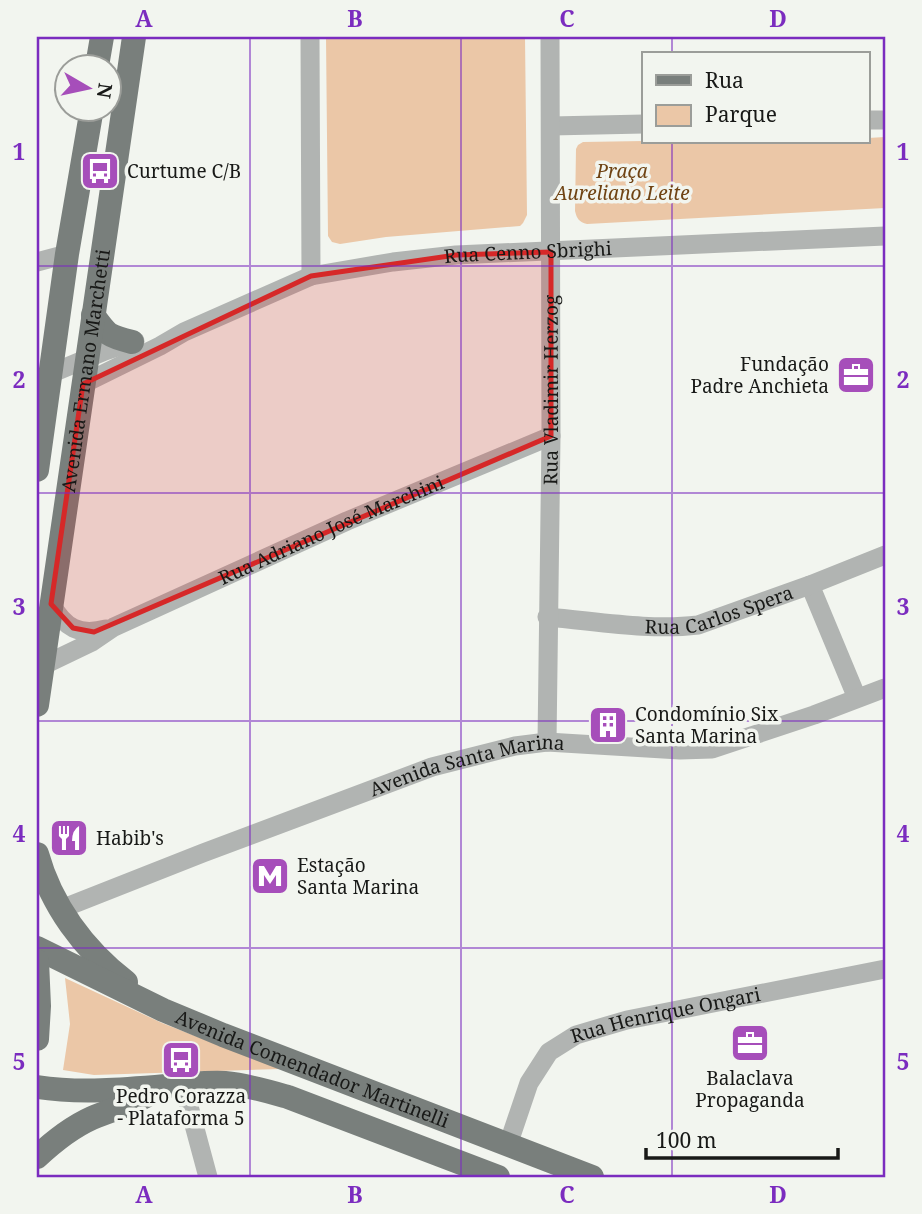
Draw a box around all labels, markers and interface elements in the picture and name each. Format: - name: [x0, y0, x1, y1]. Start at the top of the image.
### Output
- text: A: [135, 2, 153, 34]
- text: B: [347, 2, 363, 34]
- text: C: [559, 2, 575, 34]
- text: D: [769, 2, 787, 34]
- north arrow: [52, 52, 122, 122]
- legend: [642, 52, 870, 144]
- text: Rua: [705, 66, 744, 94]
- text: N: [91, 81, 119, 100]
- text: Parque: [705, 100, 777, 128]
- text: 1: [13, 135, 26, 167]
- text: 1: [897, 135, 910, 167]
- bus stop icon: Curtume C/B: [79, 150, 121, 192]
- place label: Curtume C/B: [127, 158, 241, 184]
- park label: Praça Aureliano Leite: [552, 158, 690, 206]
- street label: Rua Cenno Sbrighi: [443, 235, 612, 269]
- street label: Avenida Ermano Marchetti: [55, 247, 116, 494]
- street label: Rua Vladimir Herzog: [537, 295, 564, 485]
- place label: Fundação Padre Anchieta: [690, 351, 829, 399]
- office icon: Fundação Padre Anchieta: [835, 354, 877, 396]
- text: 2: [13, 363, 26, 395]
- text: 2: [897, 363, 910, 395]
- street label: Rua Adriano José Marchini: [214, 469, 448, 591]
- street label: Rua Carlos Spera: [644, 579, 797, 640]
- text: 3: [13, 590, 26, 622]
- text: 3: [897, 590, 910, 622]
- place label: Condomínio Six Santa Marina: [635, 701, 778, 749]
- building icon: Condomínio Six Santa Marina: [587, 704, 629, 746]
- street label: Avenida Santa Marina: [366, 729, 565, 802]
- text: 4: [13, 817, 26, 849]
- restaurant icon: Habib's: [48, 817, 90, 859]
- text: 4: [897, 817, 910, 849]
- place label: Habib's: [96, 825, 164, 851]
- place label: Estação Santa Marina: [297, 852, 419, 900]
- metro station icon: Estação Santa Marina: [249, 855, 291, 897]
- street label: Rua Henrique Ongari: [567, 981, 763, 1049]
- street label: Avenida Comendador Martinelli: [172, 1004, 453, 1134]
- office icon: Balaclava Propaganda: [729, 1022, 771, 1064]
- bus stop icon: Pedro Corazza - Plataforma 5: [160, 1039, 202, 1081]
- text: 5: [13, 1045, 26, 1077]
- text: 5: [897, 1045, 910, 1077]
- place label: Balaclava Propaganda: [695, 1065, 805, 1113]
- place label: Pedro Corazza - Plataforma 5: [116, 1083, 246, 1131]
- scale bar: [646, 1116, 838, 1160]
- text: 100 m: [656, 1126, 717, 1154]
- text: A: [135, 1178, 153, 1210]
- text: B: [347, 1178, 363, 1210]
- text: C: [559, 1178, 575, 1210]
- text: D: [769, 1178, 787, 1210]

